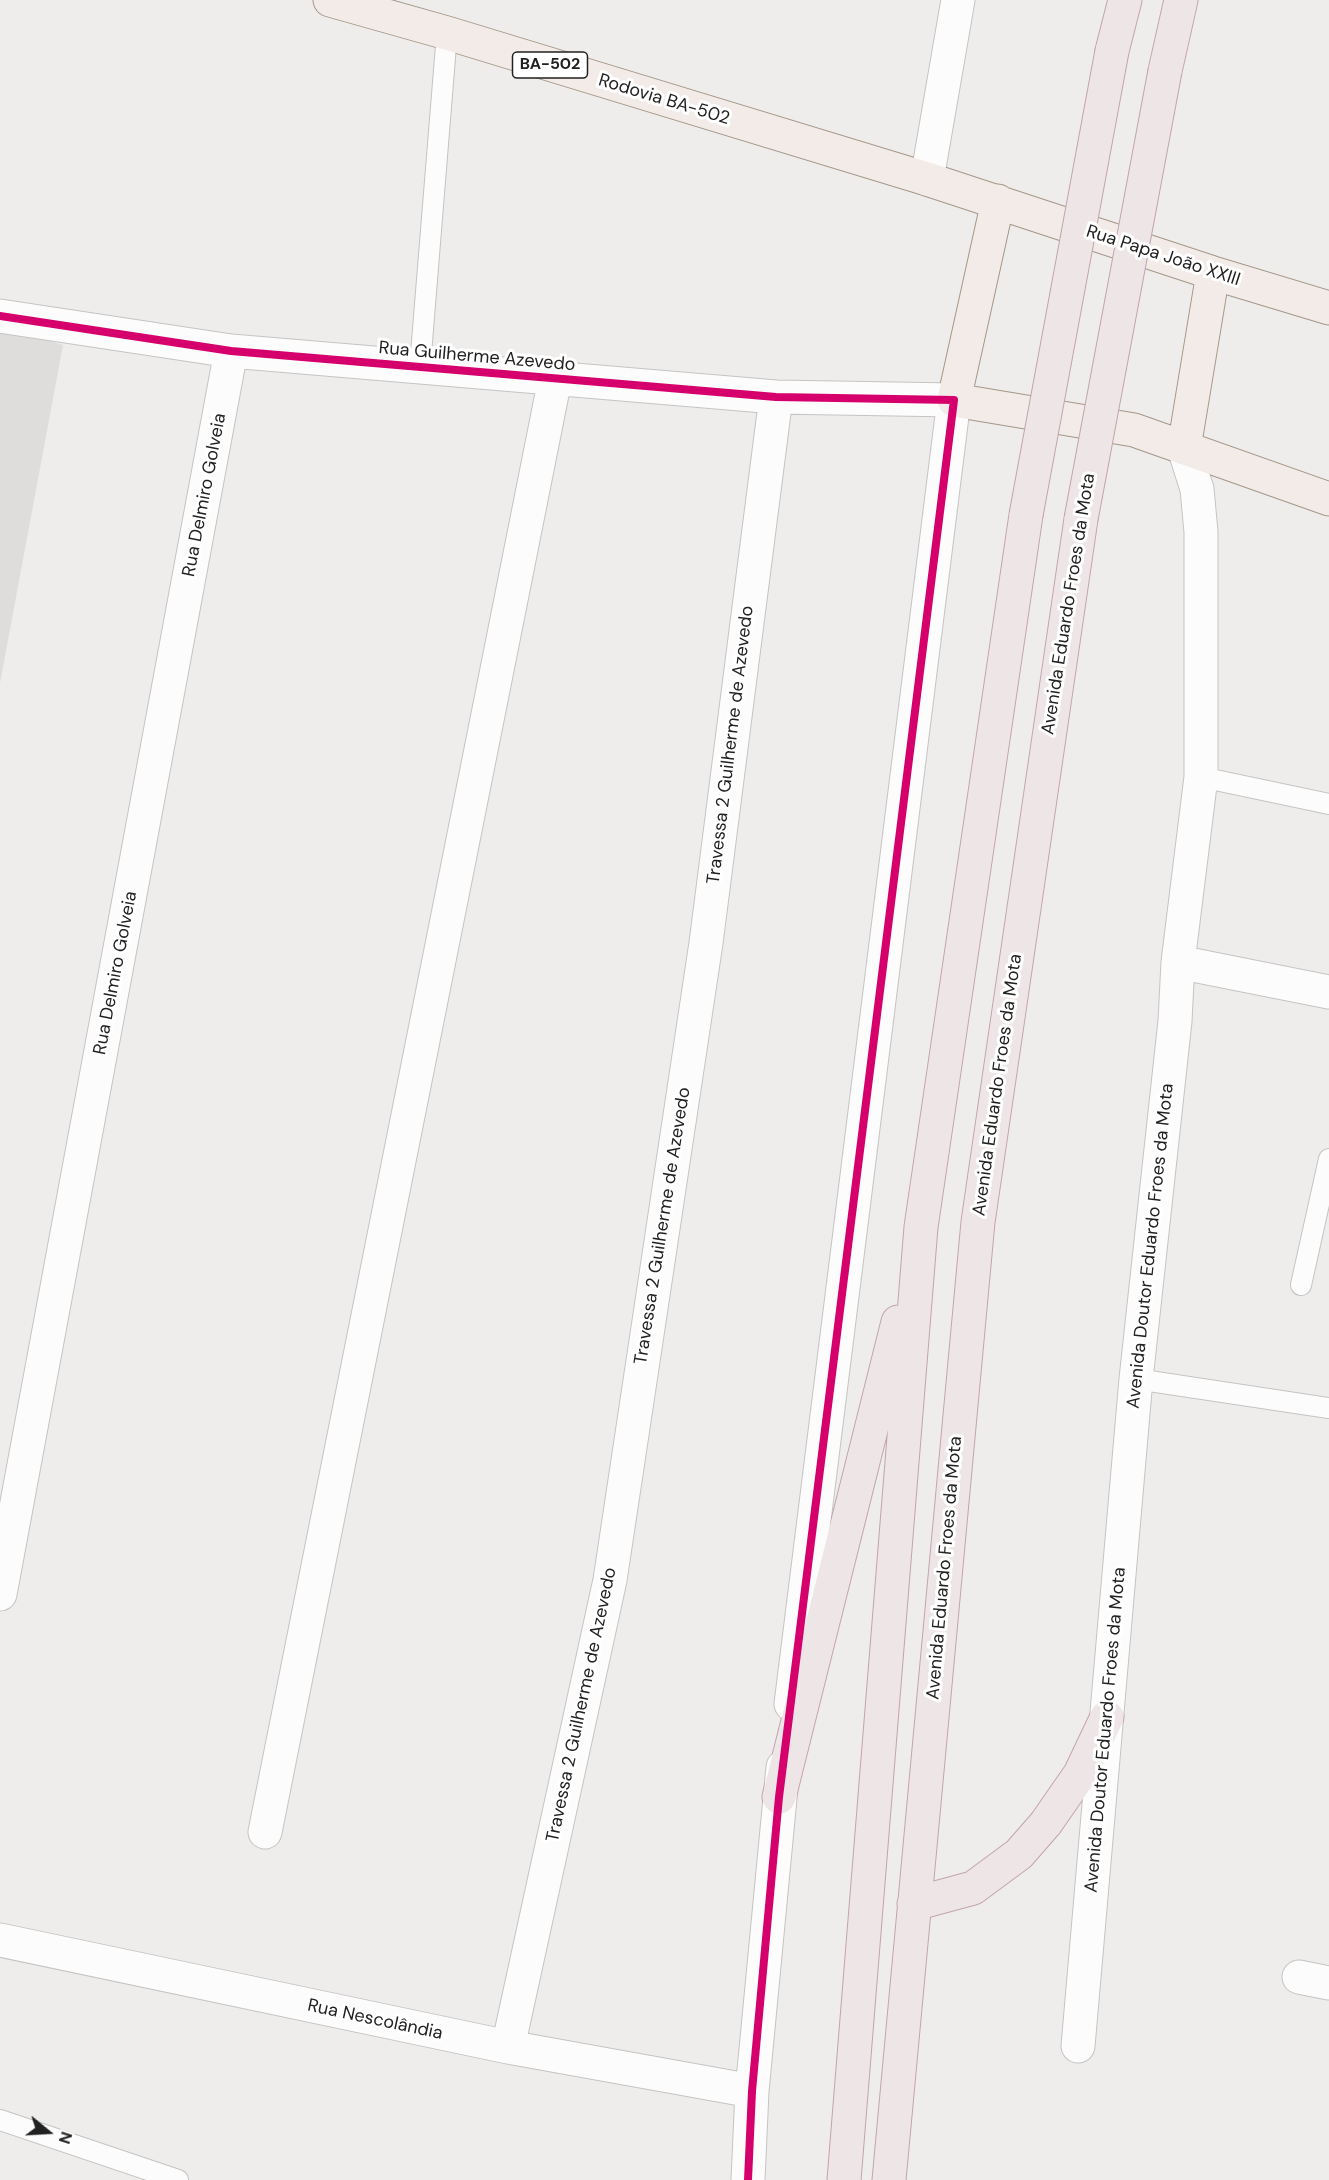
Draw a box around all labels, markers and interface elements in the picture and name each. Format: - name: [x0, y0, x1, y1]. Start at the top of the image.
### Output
- road number: BA-502: [512, 52, 588, 78]
- street label: Rodovia BA-502: [596, 70, 732, 130]
- street label: Rua Papa João XXIII: [1083, 221, 1243, 291]
- street label: Rua Guilherme Azevedo: [378, 338, 576, 376]
- street label: Rua Delmiro Golveia: [179, 411, 231, 579]
- street label: Avenida Eduardo Froes da Mota: [1038, 472, 1100, 736]
- street label: Travessa 2 Guilherme de Azevedo: [703, 605, 759, 885]
- street label: Rua Delmiro Golveia: [90, 889, 142, 1057]
- street label: Avenida Eduardo Froes da Mota: [969, 953, 1027, 1217]
- street label: Avenida Doutor Eduardo Froes da Mota: [1123, 1082, 1179, 1410]
- street label: Travessa 2 Guilherme de Azevedo: [630, 1086, 696, 1366]
- street label: Avenida Eduardo Froes da Mota: [923, 1435, 967, 1701]
- street label: Travessa 2 Guilherme de Azevedo: [542, 1566, 622, 1844]
- street label: Avenida Doutor Eduardo Froes da Mota: [1081, 1566, 1131, 1894]
- street label: Rua Nescolândia: [305, 1995, 445, 2045]
- north arrow: [18, 2102, 78, 2162]
- text: N: [54, 2129, 77, 2147]

